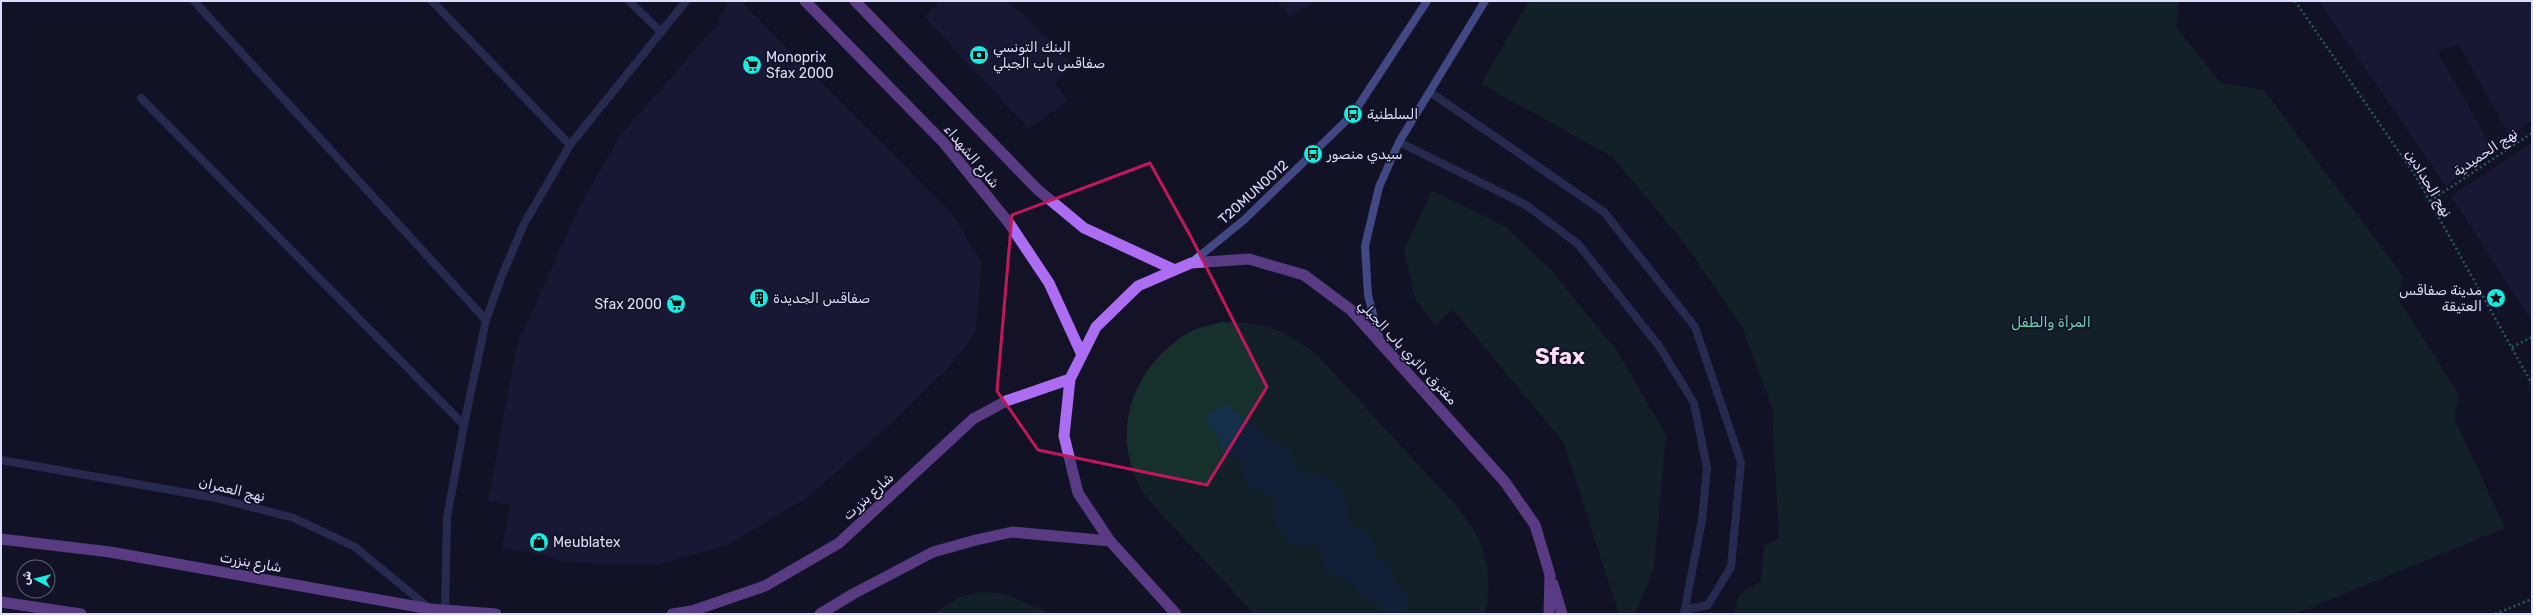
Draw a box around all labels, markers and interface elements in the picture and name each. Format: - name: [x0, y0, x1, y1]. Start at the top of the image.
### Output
- place label: البنك التونسي صفاقس باب الجبلي: [993, 39, 1105, 74]
- bank icon: البنك التونسي صفاقس باب الجبلي: [968, 44, 990, 66]
- place label: Monoprix Sfax 2000: [766, 49, 834, 82]
- supermarket icon: Monoprix Sfax 2000: [741, 54, 763, 76]
- bus stop icon: السلطنية: [1342, 103, 1364, 125]
- place label: السلطنية: [1367, 106, 1418, 123]
- street label: شارع الشهداء: [938, 121, 1003, 193]
- street label: نهج الحميدية: [2450, 125, 2522, 182]
- bus stop icon: سيدي منصور: [1302, 143, 1324, 165]
- place label: سيدي منصور: [1326, 146, 1403, 164]
- street label: نهج الحدادين: [2400, 146, 2455, 221]
- street label: T20MUN0012: [1215, 157, 1292, 228]
- place label: مدينة صفاقس العتيقة: [2399, 282, 2482, 315]
- building icon: صفاقس الجديدة: [748, 287, 770, 309]
- place icon: مدينة صفاقس العتيقة: [2485, 287, 2507, 309]
- place label: صفاقس الجديدة: [773, 290, 870, 307]
- supermarket icon: Sfax 2000: [665, 293, 687, 315]
- place label: Sfax 2000: [594, 296, 662, 313]
- street label: مفترق دائري باب الجبلي: [1353, 296, 1461, 410]
- park label: المرأة والطفل: [2011, 314, 2091, 331]
- district label: Sfax: [1535, 343, 1585, 370]
- street label: شارع بنزرت: [839, 469, 899, 525]
- street label: نهج العمران: [197, 474, 267, 507]
- shop icon: Meublatex: [528, 531, 550, 553]
- place label: Meublatex: [553, 534, 621, 551]
- street label: شارع بنزرت: [218, 549, 283, 578]
- north arrow: [16, 559, 56, 599]
- text: ش: [19, 570, 34, 586]

